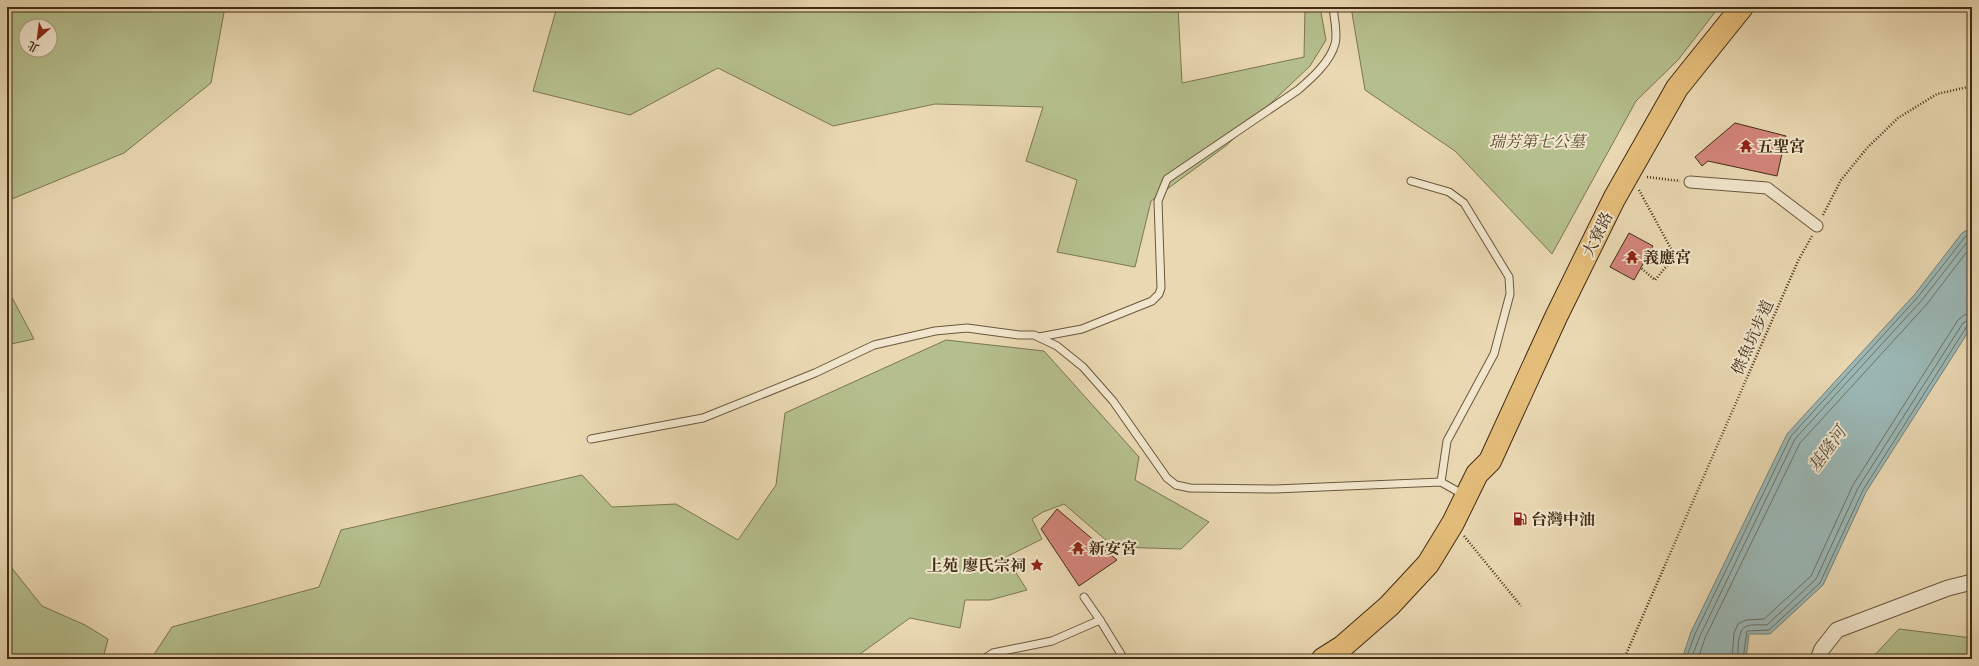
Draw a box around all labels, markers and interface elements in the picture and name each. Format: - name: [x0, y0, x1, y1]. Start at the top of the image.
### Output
- north arrow: [18, 18, 58, 58]
- text: 北: [26, 38, 41, 55]
- park label: 瑞芳第七公墓: [1489, 132, 1588, 151]
- place label: 五聖宮: [1757, 137, 1805, 156]
- temple icon: 五聖宮: [1738, 138, 1754, 154]
- street label: 大寮路: [1578, 208, 1617, 260]
- place label: 義應宮: [1643, 248, 1691, 267]
- temple icon: 義應宮: [1624, 249, 1640, 265]
- street label: 傑魚坑步道: [1728, 297, 1777, 378]
- water label: 基隆河: [1804, 420, 1853, 476]
- place label: 台灣中油: [1531, 510, 1595, 529]
- fuel station icon: 台灣中油: [1512, 511, 1528, 527]
- place label: 新安宮: [1089, 539, 1137, 558]
- temple icon: 新安宮: [1070, 540, 1086, 556]
- place label: 上苑 廖氏宗祠: [927, 556, 1026, 575]
- place icon: 上苑 廖氏宗祠: [1029, 557, 1045, 573]

